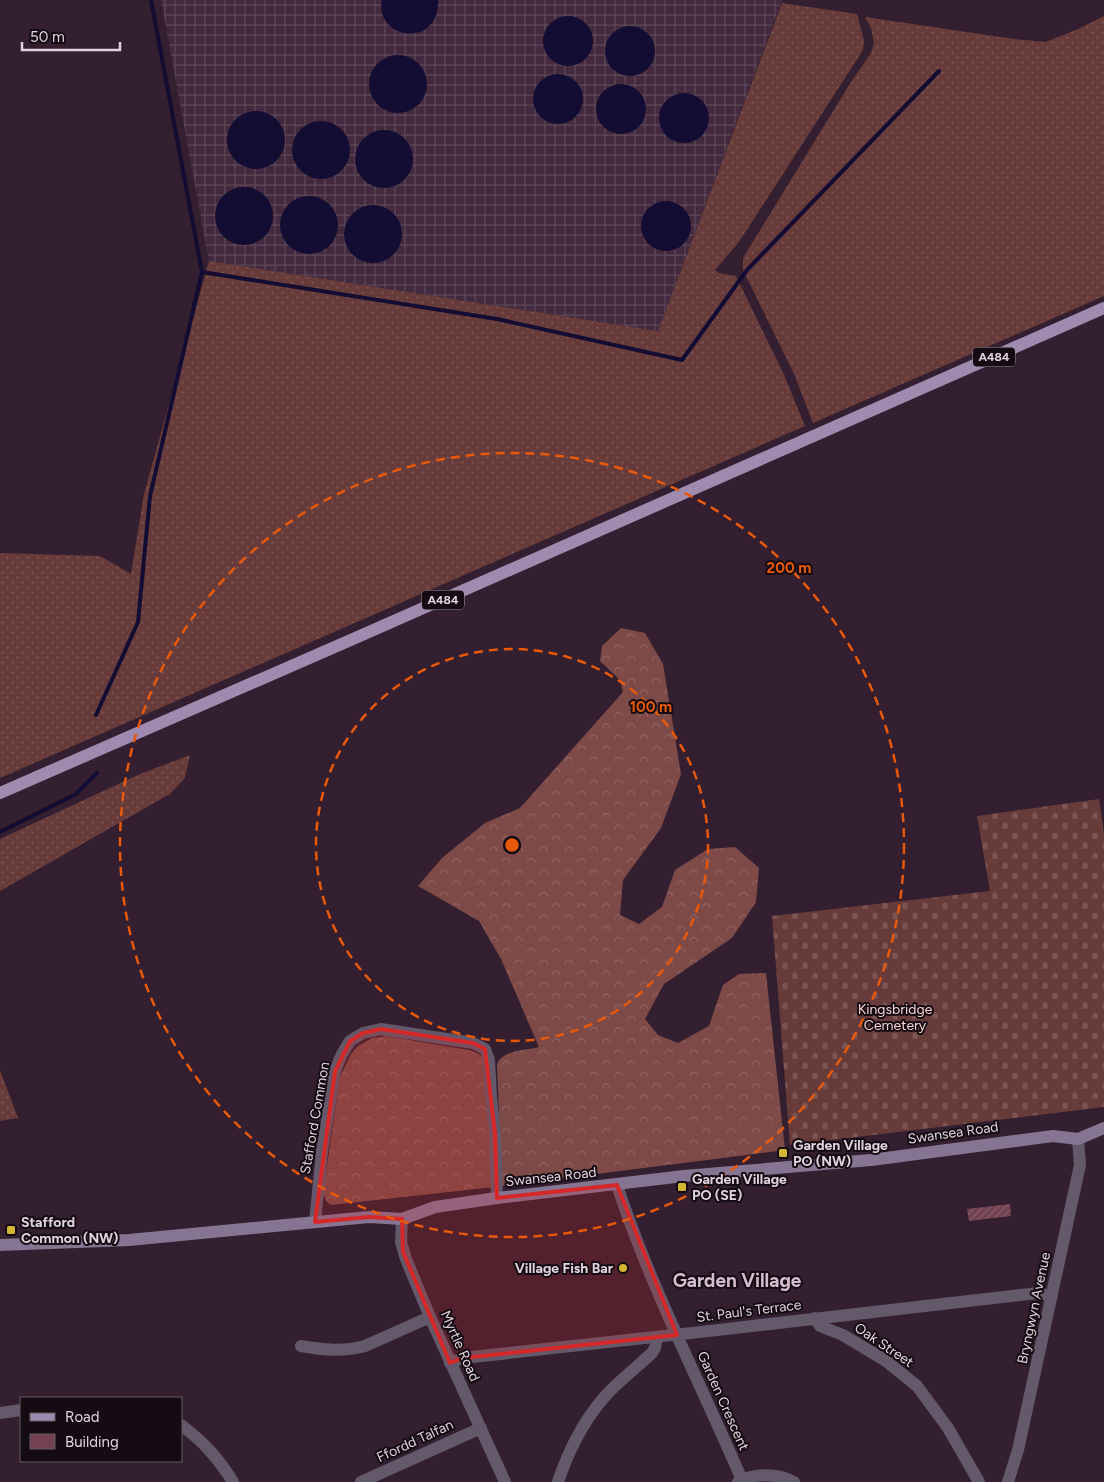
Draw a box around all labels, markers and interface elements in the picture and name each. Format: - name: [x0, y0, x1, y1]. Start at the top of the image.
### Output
- scale bar: [22, 20, 120, 52]
- text: 50 m: [30, 28, 65, 46]
- road number: A484: [973, 348, 1015, 367]
- text: 200 m: [767, 559, 811, 577]
- road number: A484: [422, 590, 464, 610]
- text: 100 m: [630, 698, 672, 716]
- centre of rings: [503, 836, 521, 854]
- park label: Kingsbridge Cemetery: [858, 1001, 933, 1034]
- street label: Stafford Common: [297, 1060, 333, 1176]
- street label: Swansea Road: [907, 1118, 999, 1148]
- place label: Garden Village PO (NW): [793, 1137, 888, 1170]
- marker: Garden Village PO (NW): [777, 1147, 789, 1159]
- street label: Swansea Road: [505, 1164, 597, 1190]
- place label: Garden Village PO (SE): [692, 1171, 787, 1204]
- marker: Garden Village PO (SE): [676, 1181, 688, 1193]
- place label: Stafford Common (NW): [21, 1214, 118, 1247]
- marker: Stafford Common (NW): [5, 1224, 17, 1236]
- street label: Bryngwyn Avenue: [1014, 1250, 1054, 1365]
- place label: Village Fish Bar: [515, 1260, 614, 1277]
- marker: Village Fish Bar: [617, 1262, 629, 1274]
- district label: Garden Village: [673, 1269, 802, 1292]
- street label: St. Paul's Terrace: [696, 1296, 803, 1326]
- street label: Myrtle Road: [437, 1308, 483, 1384]
- street label: Oak Street: [851, 1319, 917, 1371]
- street label: Garden Crescent: [693, 1349, 753, 1453]
- legend: [20, 1397, 182, 1462]
- text: Road: [65, 1408, 100, 1426]
- street label: Ffordd Talfan: [374, 1416, 456, 1466]
- text: Building: [65, 1433, 119, 1451]

